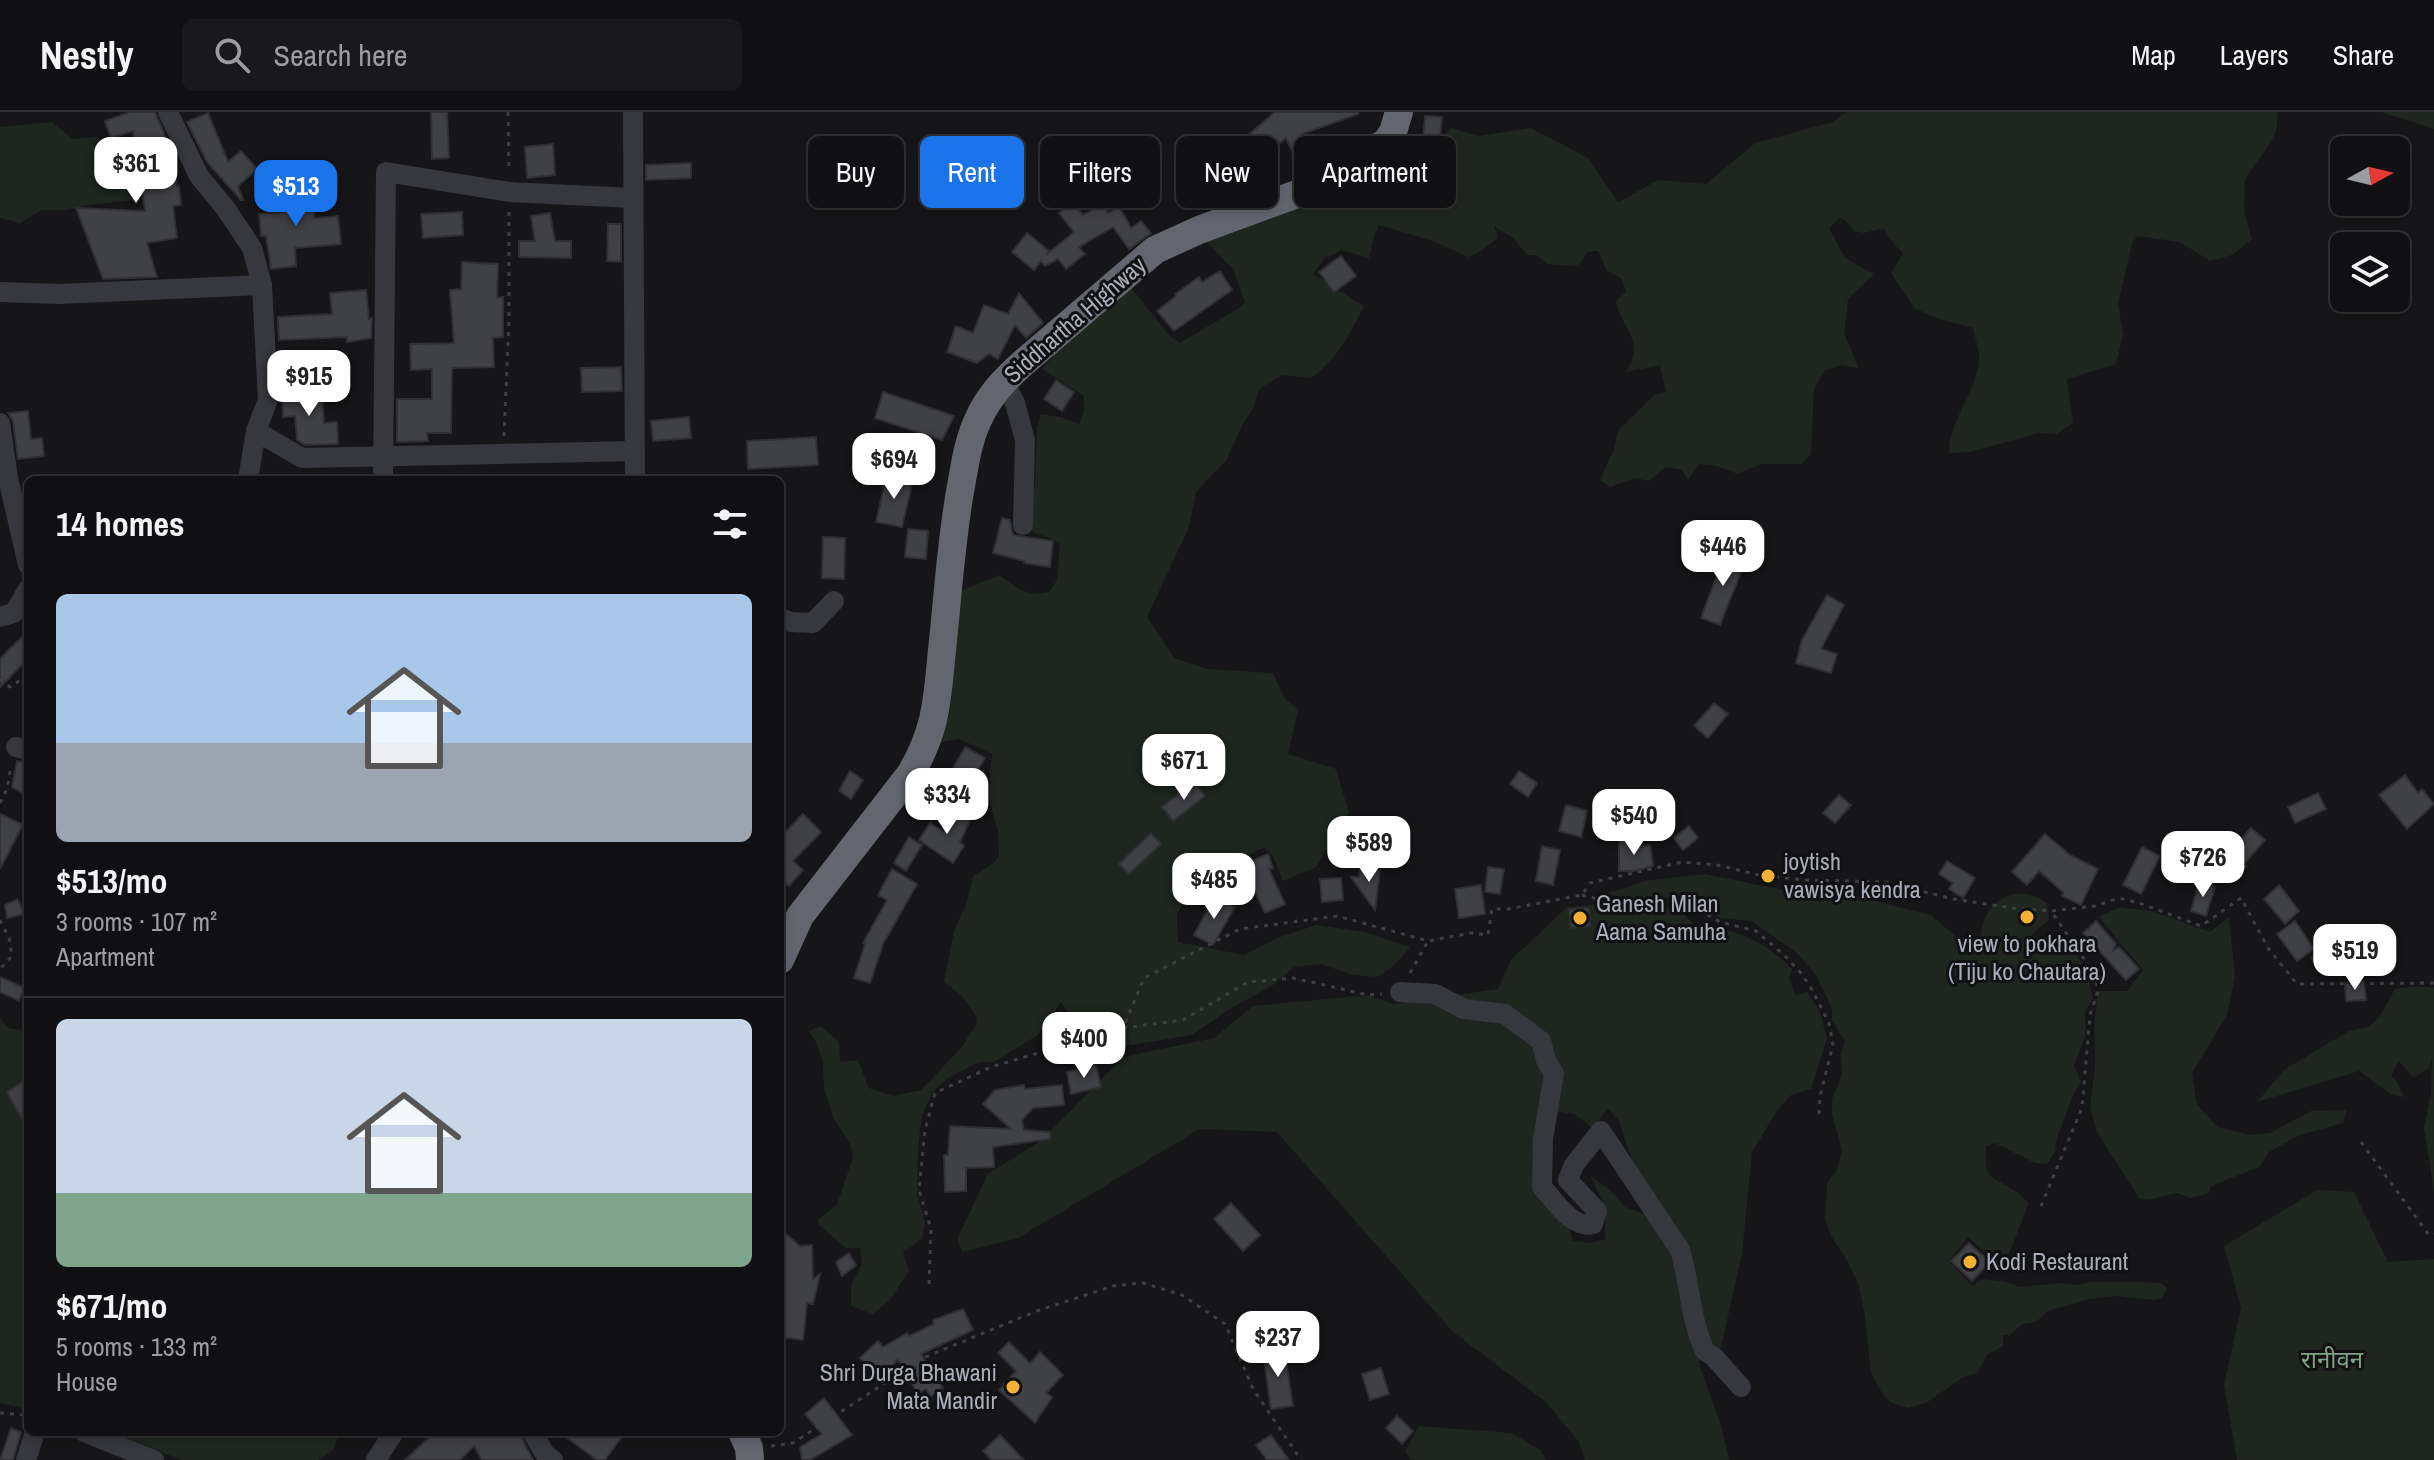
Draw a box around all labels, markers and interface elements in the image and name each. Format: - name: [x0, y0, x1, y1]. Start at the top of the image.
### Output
- search box: [182, 19, 742, 91]
- text: Nestly: [40, 30, 134, 81]
- icon: search: [210, 33, 254, 77]
- text: Search here: [274, 35, 408, 75]
- text: Map: [2131, 36, 2176, 74]
- text: Layers: [2220, 36, 2289, 74]
- text: Share: [2333, 36, 2394, 74]
- chip: Buy: [808, 136, 904, 208]
- chip: Rent: [920, 136, 1024, 208]
- chip: Filters: [1040, 136, 1160, 208]
- chip: New: [1176, 136, 1278, 208]
- chip: Apartment: [1294, 136, 1456, 208]
- north arrow: [2330, 136, 2410, 216]
- map controls: [2330, 136, 2410, 312]
- pin: $361: [89, 137, 183, 205]
- text: $361: [112, 145, 160, 180]
- pin: $513: [249, 160, 343, 228]
- text: $513: [272, 168, 320, 203]
- button: layers: [2330, 232, 2410, 312]
- street label: Siddhartha Highway: [997, 249, 1152, 390]
- pin: $915: [262, 350, 356, 418]
- text: $915: [285, 358, 333, 393]
- pin: $694: [847, 433, 941, 501]
- text: $694: [870, 441, 918, 476]
- text: 14 homes: [56, 501, 185, 547]
- icon: filters: [708, 502, 752, 546]
- pin: $446: [1676, 520, 1770, 588]
- text: $446: [1699, 528, 1747, 563]
- icon: home: [332, 646, 476, 790]
- pin: $671: [1137, 734, 1231, 802]
- text: $671: [1160, 742, 1208, 777]
- pin: $334: [900, 768, 994, 836]
- text: $334: [923, 776, 971, 811]
- pin: $540: [1587, 789, 1681, 857]
- text: $540: [1610, 797, 1658, 832]
- pin: $589: [1322, 816, 1416, 884]
- text: $589: [1345, 824, 1393, 859]
- pin: $726: [2156, 831, 2250, 899]
- text: $726: [2179, 839, 2227, 874]
- place label: joytish vawisya kendra: [1783, 845, 1921, 905]
- pin: $485: [1167, 853, 1261, 921]
- text: $513/mo: [56, 858, 168, 904]
- text: $485: [1190, 861, 1238, 896]
- marker: joytish vawisya kendra: [1759, 867, 1777, 885]
- place label: Ganesh Milan Aama Samuha: [1595, 887, 1726, 947]
- text: 3 rooms · 107 m²: [56, 904, 217, 939]
- marker: view to pokhara (Tiju ko Chautara): [2018, 908, 2036, 926]
- marker: Ganesh Milan Aama Samuha: [1571, 909, 1589, 927]
- pin: $519: [2308, 924, 2402, 992]
- place label: view to pokhara (Tiju ko Chautara): [1948, 927, 2106, 987]
- text: $519: [2331, 932, 2379, 967]
- text: Apartment: [56, 939, 154, 974]
- pin: $400: [1037, 1012, 1131, 1080]
- text: $400: [1060, 1020, 1108, 1055]
- icon: home: [332, 1071, 476, 1215]
- place label: Kodi Restaurant: [1986, 1245, 2129, 1277]
- marker: Kodi Restaurant: [1961, 1253, 1979, 1271]
- text: $671/mo: [56, 1283, 168, 1329]
- pin: $237: [1231, 1311, 1325, 1379]
- text: $237: [1254, 1319, 1302, 1354]
- text: 5 rooms · 133 m²: [56, 1329, 217, 1364]
- park label: रानीवन: [2301, 1343, 2364, 1375]
- place label: Shri Durga Bhawani Mata Mandir: [820, 1356, 997, 1416]
- text: House: [56, 1364, 118, 1399]
- marker: Shri Durga Bhawani Mata Mandir: [1004, 1378, 1022, 1396]

